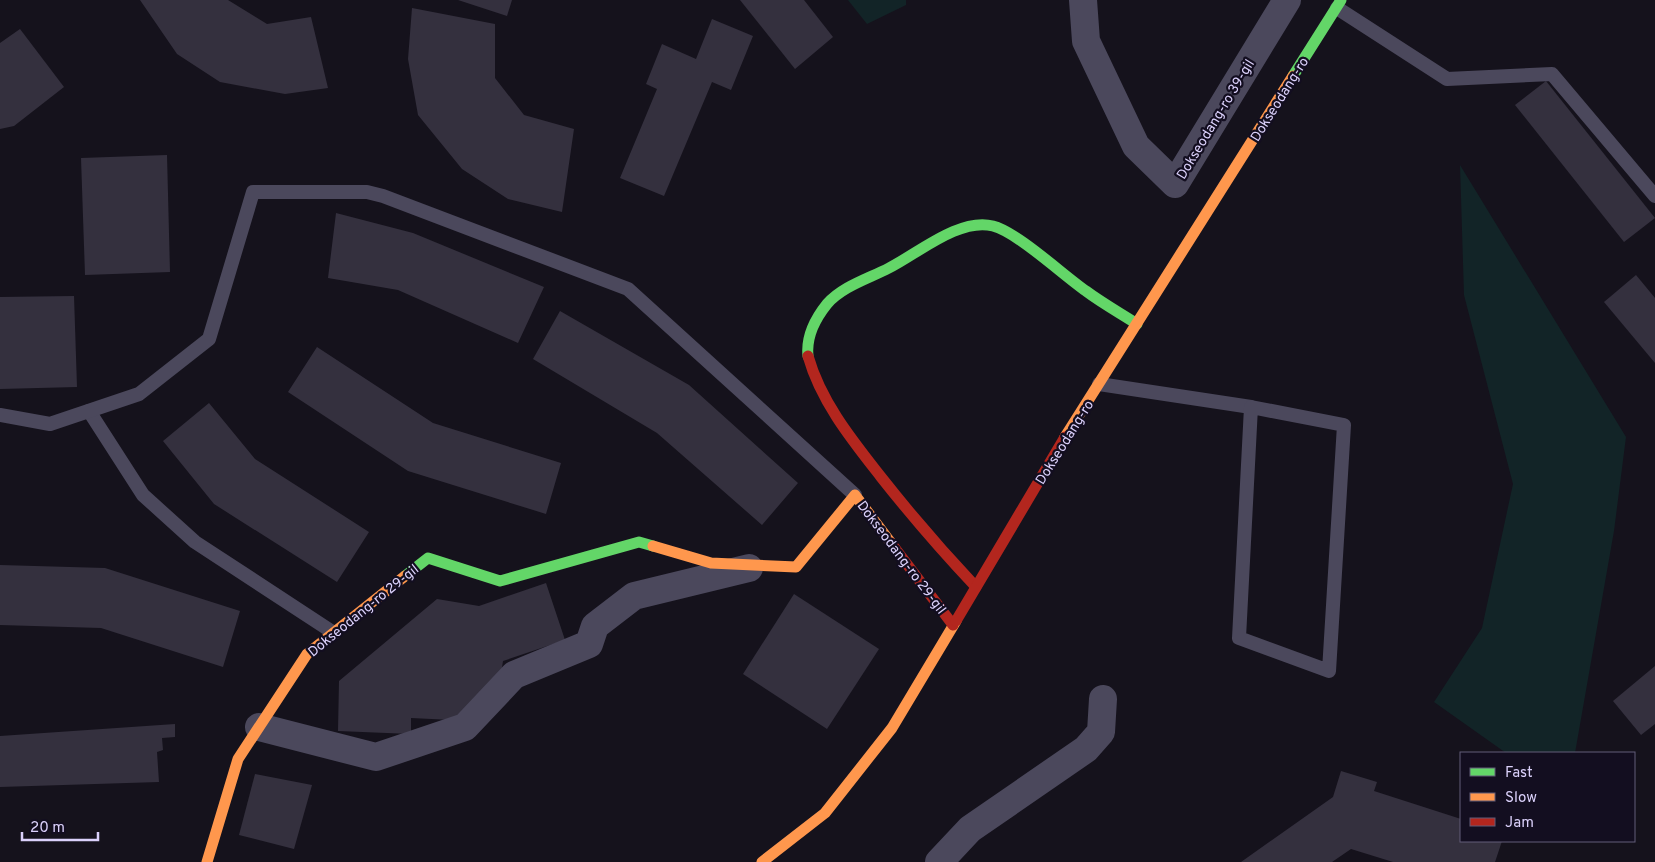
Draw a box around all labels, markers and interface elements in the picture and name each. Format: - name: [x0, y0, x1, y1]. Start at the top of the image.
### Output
- street label: Dokseodang-ro: [1248, 54, 1313, 145]
- street label: Dokseodang-ro 39-gil: [1174, 57, 1259, 183]
- street label: Dokseodang-ro: [1033, 397, 1098, 488]
- street label: Dokseodang-ro 29-gil: [853, 498, 949, 618]
- street label: Dokseodang-ro 29-gil: [305, 561, 423, 661]
- legend: [1460, 752, 1635, 842]
- text: Fast: [1505, 764, 1533, 783]
- text: Slow: [1505, 789, 1537, 808]
- scale bar: [22, 810, 99, 842]
- text: Jam: [1505, 814, 1534, 833]
- text: 20 m: [30, 819, 65, 838]

